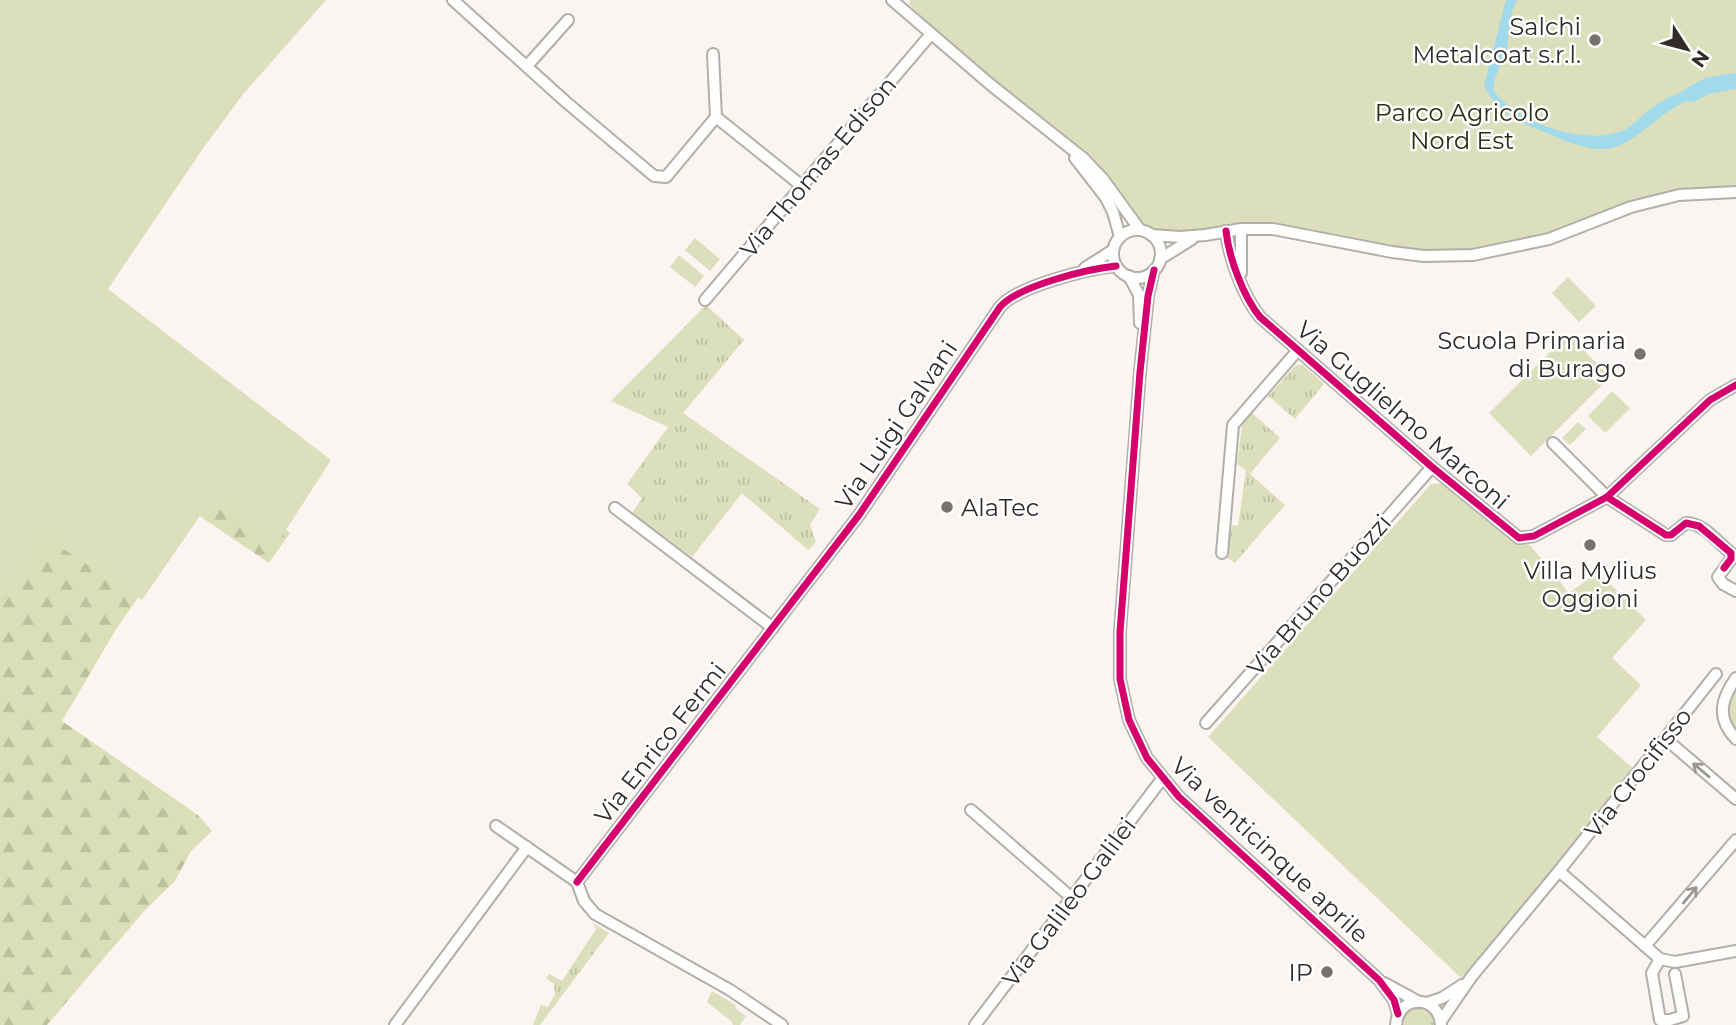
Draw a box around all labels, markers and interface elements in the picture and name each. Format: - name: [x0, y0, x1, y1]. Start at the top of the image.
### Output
- place label: Salchi Metalcoat s.r.l.: [1412, 12, 1581, 69]
- north arrow: [1652, 14, 1722, 84]
- marker: Salchi Metalcoat s.r.l.: [1587, 32, 1603, 48]
- text: N: [1687, 46, 1714, 72]
- street label: Via Thomas Edison: [734, 71, 902, 263]
- park label: Parco Agricolo Nord Est: [1375, 98, 1549, 155]
- street label: Via Guglielmo Marconi: [1291, 315, 1515, 515]
- place label: Scuola Primaria di Burago: [1437, 326, 1626, 383]
- street label: Via Luigi Galvani: [829, 335, 963, 515]
- marker: Scuola Primaria di Burago: [1632, 346, 1648, 362]
- place label: AlaTec: [961, 493, 1039, 522]
- marker: AlaTec: [939, 499, 955, 515]
- street label: Via Bruno Buozzi: [1241, 508, 1397, 682]
- marker: Villa Mylius Oggioni: [1582, 537, 1598, 553]
- place label: Villa Mylius Oggioni: [1524, 556, 1656, 613]
- street label: Via Enrico Fermi: [588, 657, 732, 829]
- street label: Via Crocifisso: [1578, 702, 1698, 844]
- street label: Via venticinque aprile: [1165, 751, 1375, 949]
- one-way arrow: [1693, 762, 1711, 778]
- street label: Via Galileo Galilei: [996, 812, 1142, 992]
- one-way arrow: [1682, 886, 1698, 904]
- place label: IP: [1289, 958, 1313, 987]
- marker: IP: [1319, 964, 1335, 980]

